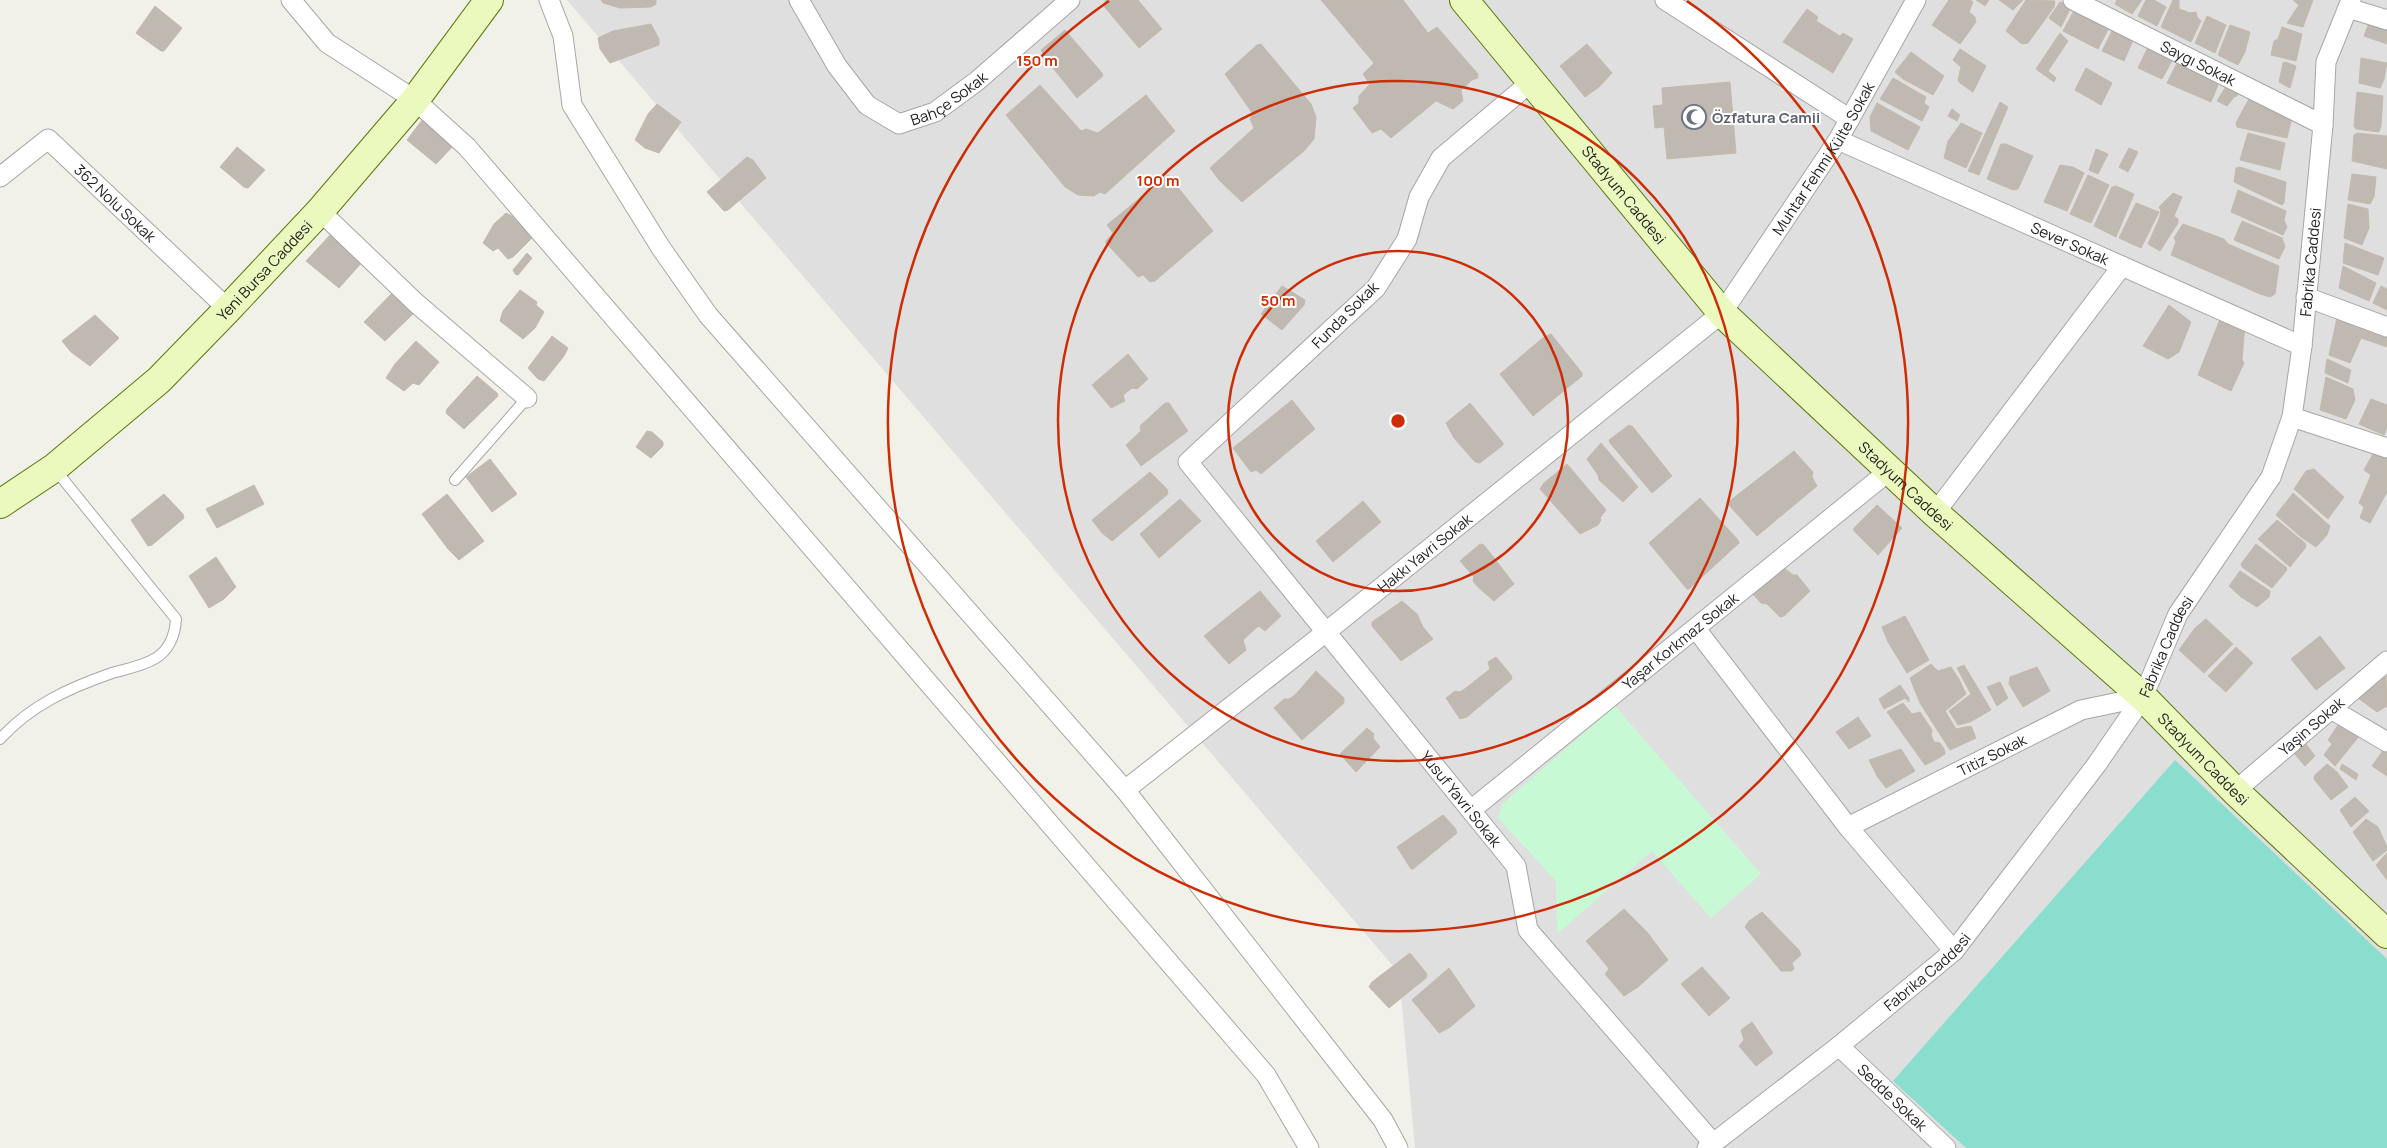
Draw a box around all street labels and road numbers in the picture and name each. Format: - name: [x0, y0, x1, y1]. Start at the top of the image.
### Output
- street label: Saygı Sokak: [2157, 35, 2240, 91]
- street label: Bahçe Sokak: [908, 66, 992, 130]
- street label: Muhtar Fehmi Külte Sokak: [1767, 78, 1879, 239]
- street label: Stadyum Caddesi: [1577, 141, 1671, 248]
- street label: 362 Nolu Sokak: [70, 159, 161, 247]
- street label: Fabrika Caddesi: [2294, 207, 2326, 317]
- street label: Yeni Bursa Caddesi: [212, 215, 317, 325]
- street label: Sever Sokak: [2028, 217, 2113, 270]
- street label: Funda Sokak: [1307, 276, 1384, 353]
- street label: Stadyum Caddesi: [1854, 436, 1958, 535]
- street label: Hakkı Yavri Sokak: [1373, 508, 1477, 597]
- street label: Yaşar Korkmaz Sokak: [1618, 587, 1743, 694]
- street label: Fabrika Caddesi: [2134, 592, 2198, 700]
- street label: Yaşin Sokak: [2274, 692, 2349, 760]
- street label: Stadyum Caddesi: [2153, 708, 2254, 810]
- street label: Titiz Sokak: [1954, 728, 2030, 781]
- street label: Yusuf Yavri Sokak: [1416, 746, 1507, 851]
- street label: Fabrika Caddesi: [1879, 928, 1975, 1016]
- street label: Sedde Sokak: [1853, 1059, 1932, 1136]

